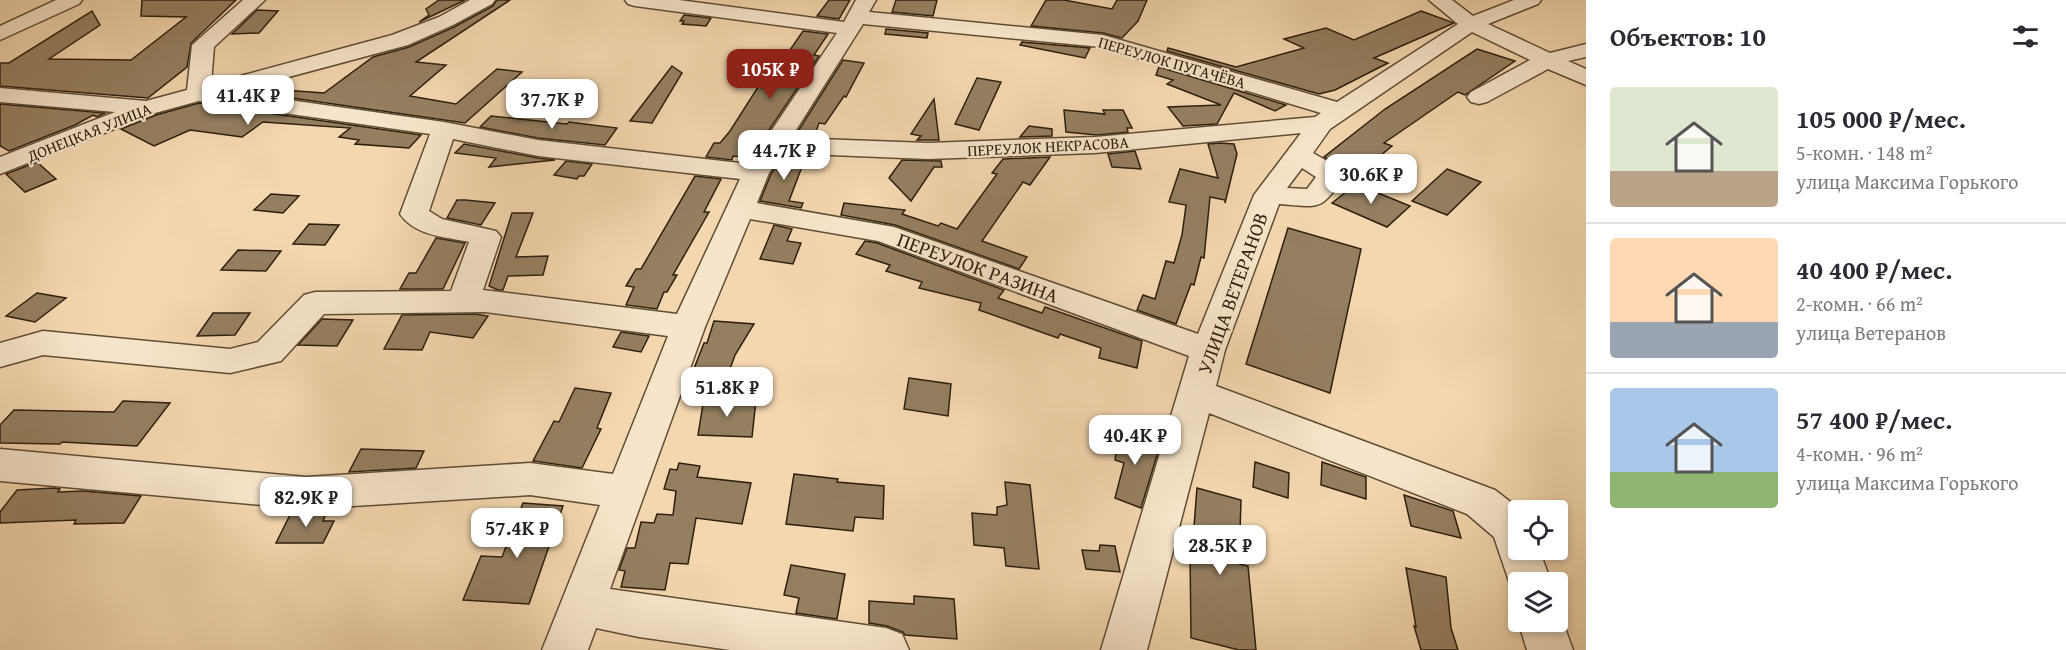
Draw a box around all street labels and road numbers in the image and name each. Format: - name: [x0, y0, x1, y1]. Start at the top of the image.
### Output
- street label: ПЕРЕУЛОК ПУГАЧЁВА: [1096, 29, 1249, 95]
- street label: ДОНЕЦКАЯ УЛИЦА: [22, 96, 155, 168]
- street label: ПЕРЕУЛОК НЕКРАСОВА: [966, 130, 1130, 162]
- street label: УЛИЦА ВЕТЕРАНОВ: [1189, 208, 1275, 378]
- street label: ПЕРЕУЛОК РАЗИНА: [893, 224, 1063, 310]

